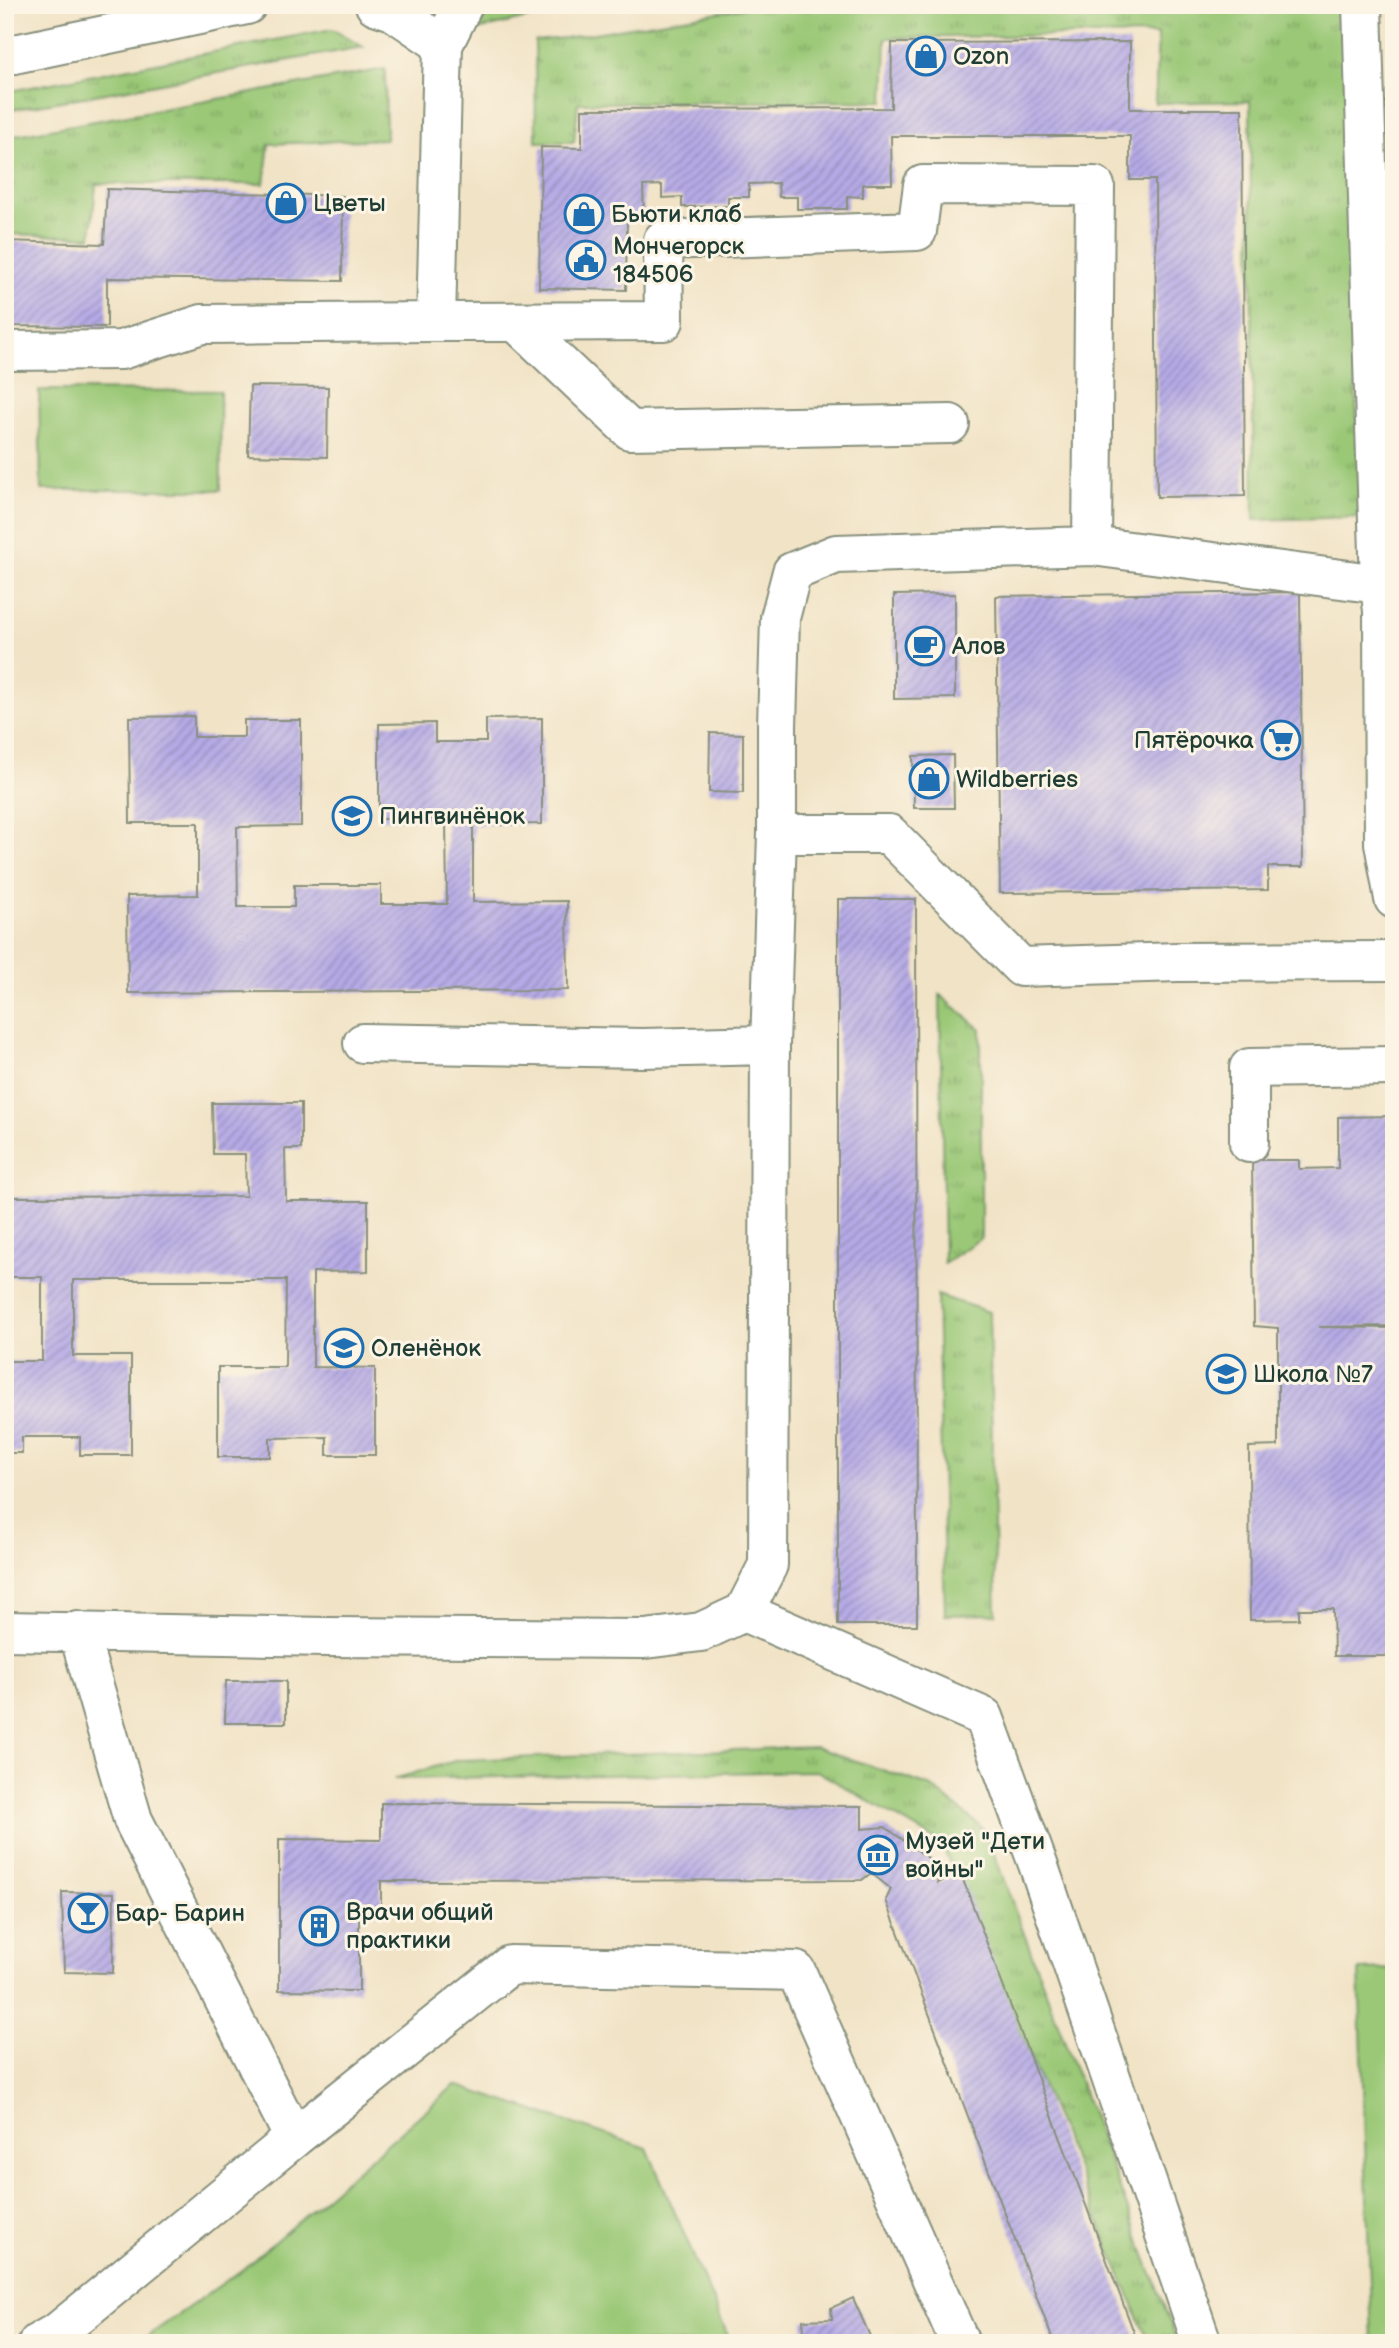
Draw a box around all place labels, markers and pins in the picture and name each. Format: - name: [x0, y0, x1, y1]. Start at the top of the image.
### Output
- shop icon: Ozon: [905, 35, 947, 77]
- place label: Ozon: [953, 42, 1009, 71]
- shop icon: Цветы: [265, 182, 307, 224]
- place label: Цветы: [313, 189, 386, 218]
- shop icon: Бьюти клаб: [563, 193, 605, 235]
- place label: Бьюти клаб: [611, 200, 742, 229]
- place label: Мончегорск 184506: [613, 232, 745, 289]
- public building icon: Мончегорск 184506: [565, 239, 607, 281]
- cafe icon: Алов: [904, 625, 946, 667]
- place label: Алов: [951, 632, 1006, 661]
- supermarket icon: Пятёрочка: [1260, 719, 1302, 761]
- place label: Пятёрочка: [1134, 726, 1254, 755]
- shop icon: Wildberries: [908, 758, 950, 800]
- place label: Wildberries: [956, 765, 1078, 794]
- school or university icon: Пингвинёнок: [331, 795, 373, 837]
- place label: Пингвинёнок: [379, 802, 525, 831]
- school or university icon: Оленёнок: [323, 1327, 365, 1369]
- place label: Оленёнок: [371, 1334, 481, 1363]
- school or university icon: Школа №7: [1205, 1353, 1247, 1395]
- place label: Школа №7: [1253, 1360, 1373, 1389]
- place label: Музей "Дети войны": [905, 1827, 1045, 1884]
- museum icon: Музей "Дети войны": [857, 1834, 899, 1876]
- bar icon: Бар- Барин: [67, 1892, 109, 1934]
- place label: Врачи общий практики: [346, 1898, 494, 1955]
- place label: Бар- Барин: [115, 1899, 245, 1928]
- building icon: Врачи общий практики: [298, 1905, 340, 1947]

